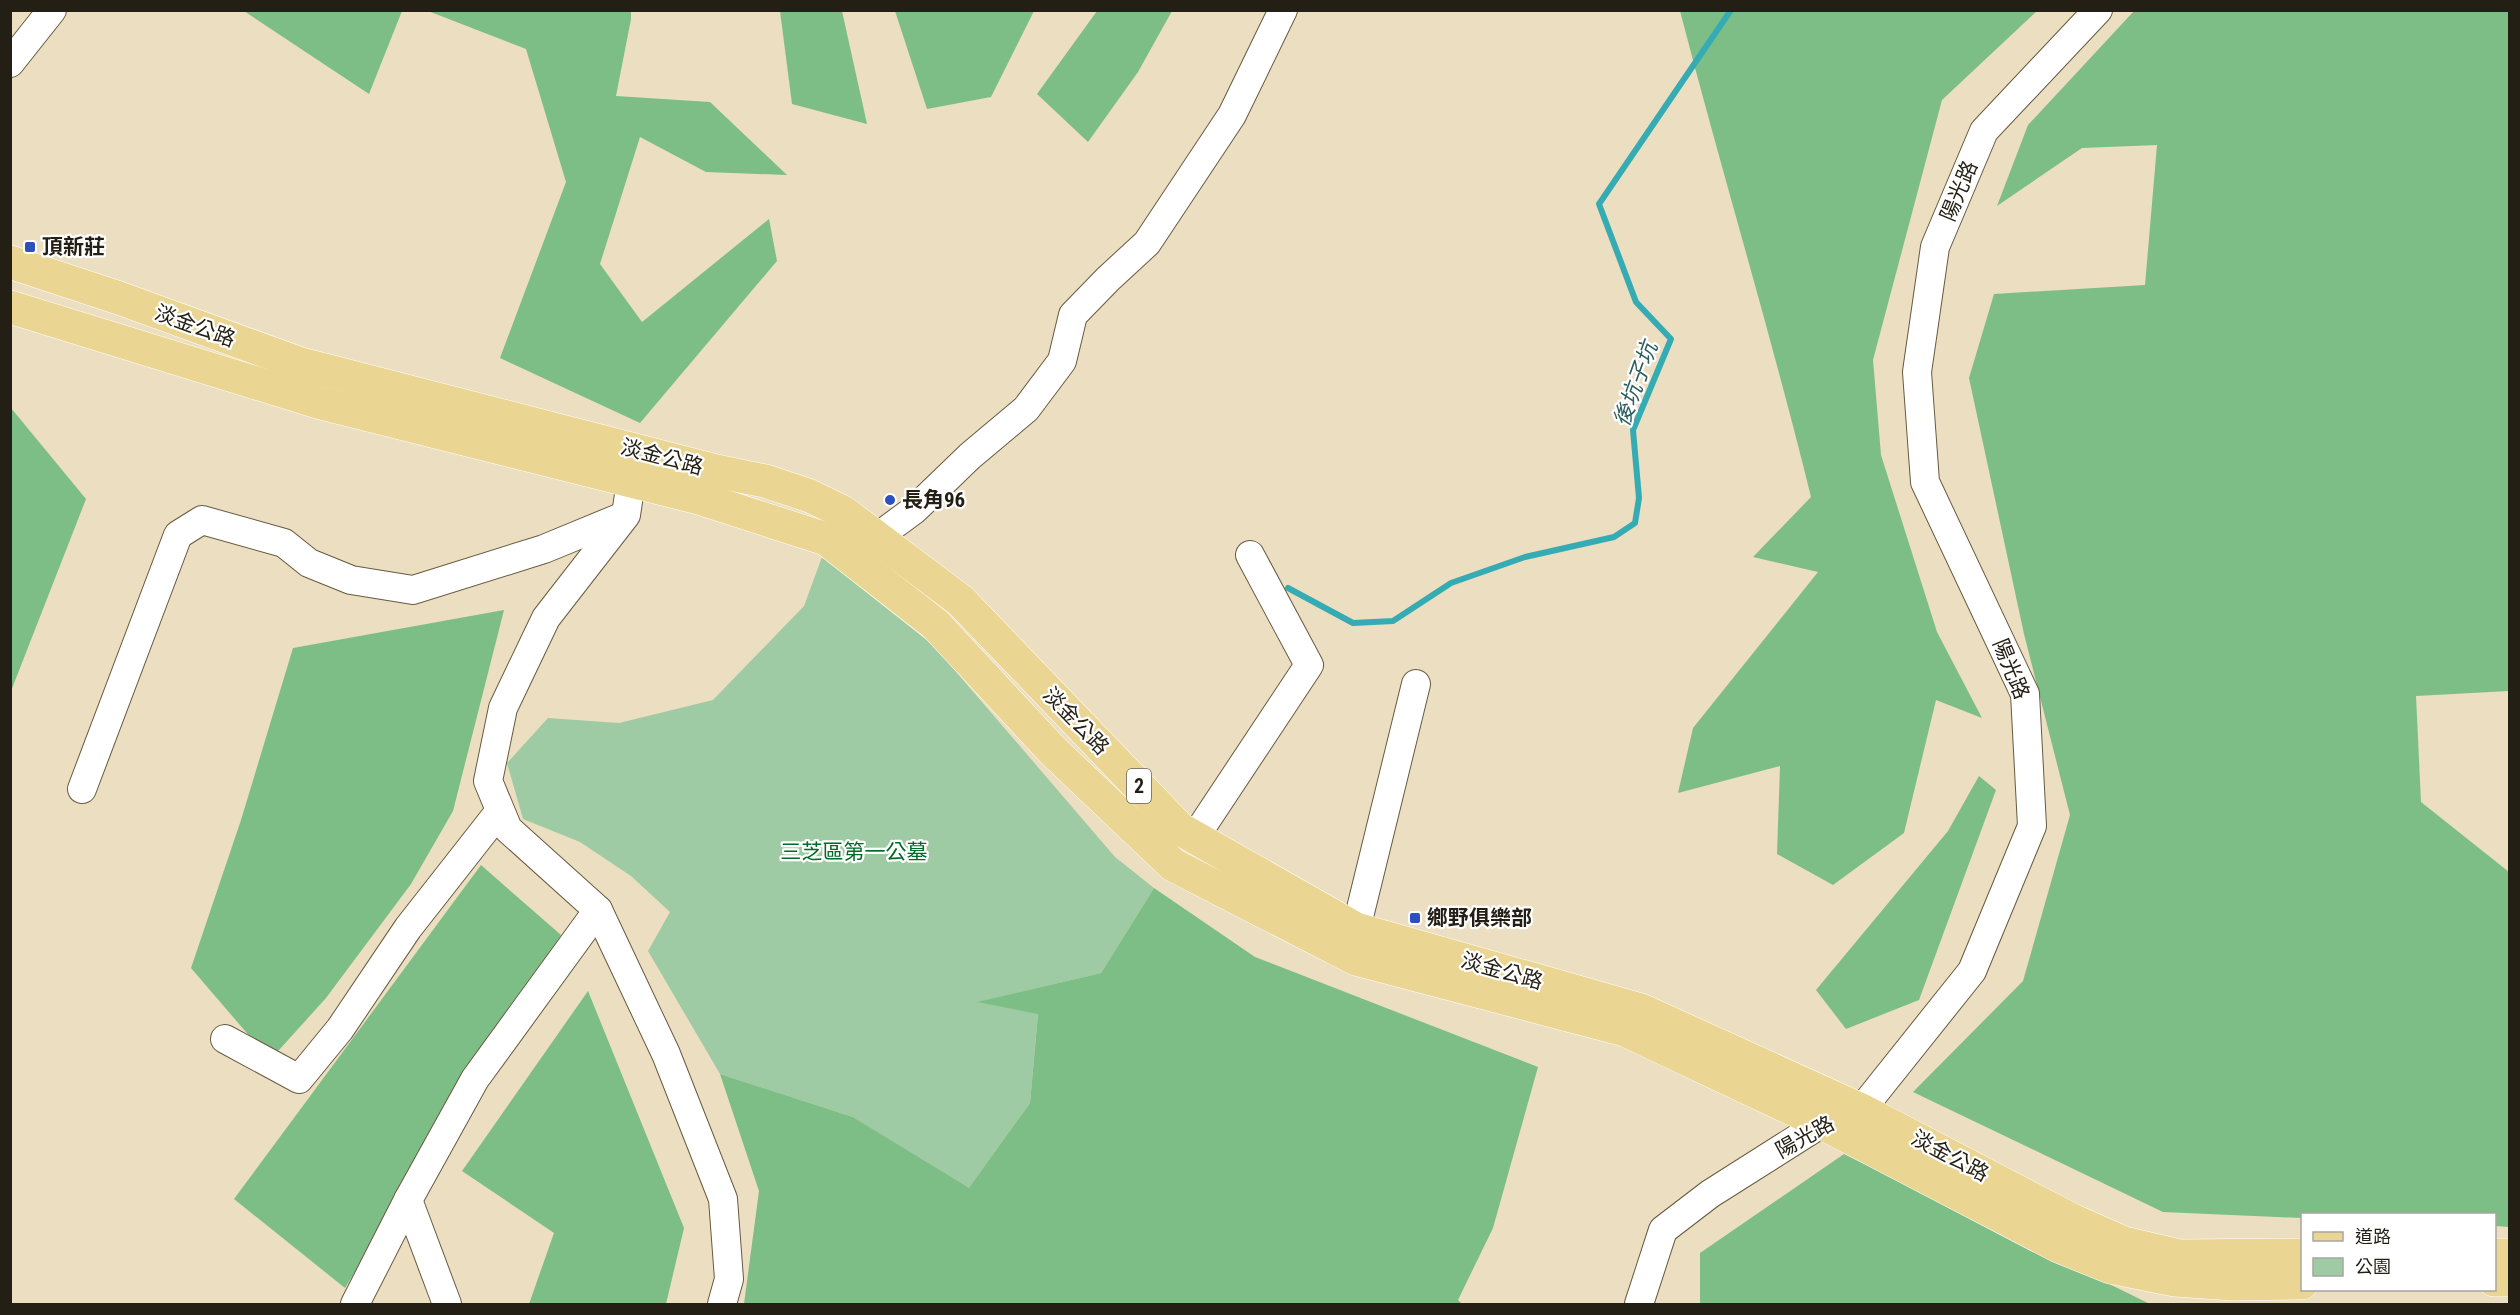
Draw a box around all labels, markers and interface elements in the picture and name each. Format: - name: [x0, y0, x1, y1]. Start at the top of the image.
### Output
- street label: 陽光路: [1936, 157, 1982, 225]
- place label: 頂新莊: [42, 235, 105, 259]
- marker: 頂新莊: [23, 240, 37, 254]
- street label: 淡金公路: [151, 300, 239, 352]
- water label: 後坑子坑: [1609, 336, 1663, 430]
- street label: 淡金公路: [618, 435, 706, 479]
- place label: 長角96: [902, 488, 965, 512]
- marker: 長角96: [883, 493, 897, 507]
- street label: 陽光路: [1988, 635, 2034, 703]
- street label: 淡金公路: [1038, 682, 1114, 760]
- road number: 2: [1127, 769, 1151, 803]
- park label: 三芝區第一公墓: [781, 840, 928, 864]
- place label: 鄉野俱樂部: [1427, 906, 1532, 930]
- marker: 鄉野俱樂部: [1408, 911, 1422, 925]
- street label: 淡金公路: [1458, 948, 1546, 994]
- street label: 陽光路: [1772, 1111, 1838, 1163]
- street label: 淡金公路: [1907, 1126, 1993, 1186]
- legend: [2301, 1213, 2496, 1291]
- text: 道路: [2355, 1226, 2391, 1247]
- text: 公園: [2355, 1256, 2391, 1277]

